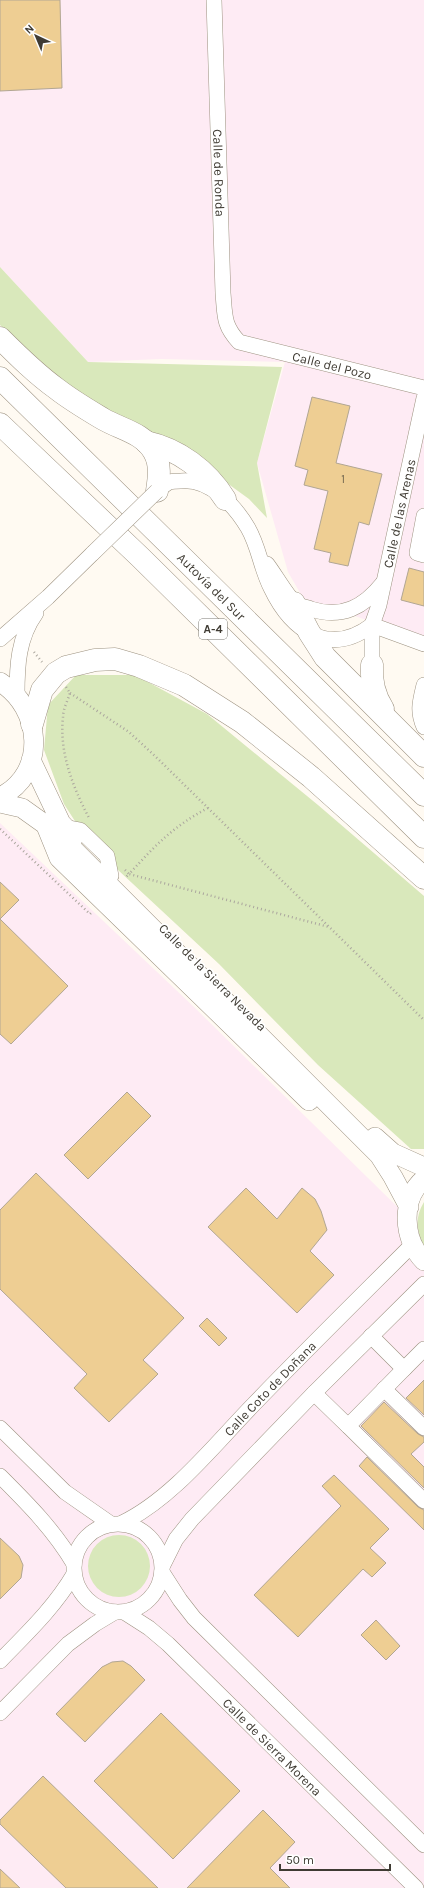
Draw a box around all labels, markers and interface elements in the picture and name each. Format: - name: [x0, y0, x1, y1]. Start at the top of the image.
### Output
- north arrow: [16, 16, 56, 56]
- text: N: [22, 22, 37, 37]
- street label: Calle de Ronda: [210, 129, 228, 217]
- street label: Calle del Pozo: [291, 349, 373, 383]
- street label: Calle de las Arenas: [380, 457, 419, 569]
- house number: 1: [341, 473, 345, 486]
- street label: Autovía del Sur: [174, 550, 249, 624]
- road number: A-4: [199, 619, 227, 639]
- street label: Calle de la Sierra Nevada: [156, 921, 269, 1034]
- street label: Calle Coto de Doñana: [221, 1338, 319, 1439]
- street label: Calle de Sierra Morena: [220, 1695, 324, 1799]
- scale bar: [280, 1846, 390, 1872]
- text: 50 m: [286, 1853, 314, 1867]

